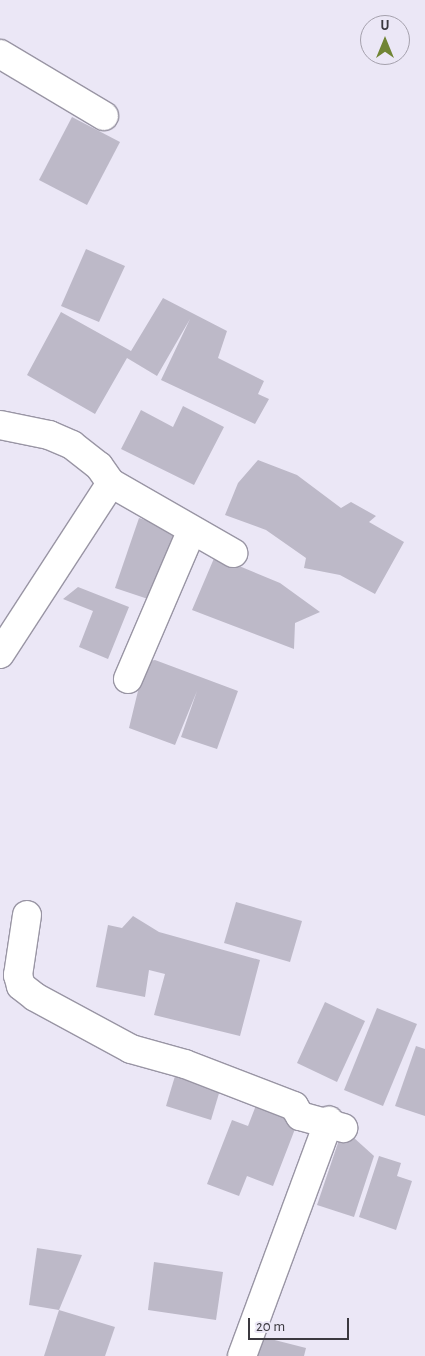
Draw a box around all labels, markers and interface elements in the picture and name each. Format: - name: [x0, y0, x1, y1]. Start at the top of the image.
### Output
- north arrow: [360, 15, 410, 65]
- text: U: [381, 19, 389, 33]
- scale bar: [250, 1308, 351, 1340]
- text: 20 m: [256, 1319, 285, 1334]

